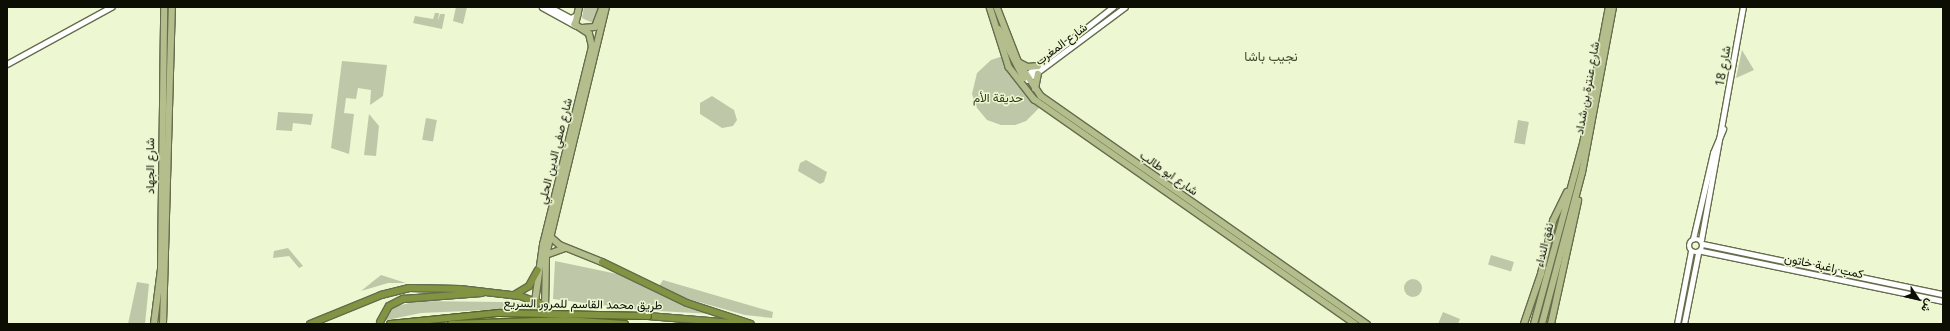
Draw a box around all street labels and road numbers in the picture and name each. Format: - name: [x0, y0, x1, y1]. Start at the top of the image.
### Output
- street label: شارع المغرب: [1032, 20, 1090, 68]
- street label: شارع عنترة بن شداد: [1572, 40, 1602, 136]
- street label: شارع 18: [1712, 45, 1734, 87]
- street label: شارع صفي الدين الحلي: [535, 97, 575, 205]
- street label: شارع الجهاد: [143, 138, 157, 194]
- street label: شارع ابو طالب: [1137, 148, 1201, 198]
- street label: نفق النداء: [1532, 221, 1556, 269]
- street label: كمب راغبة خاتون: [1783, 251, 1865, 281]
- street label: طريق محمد القاسم للمرور السريع: [503, 295, 663, 313]

